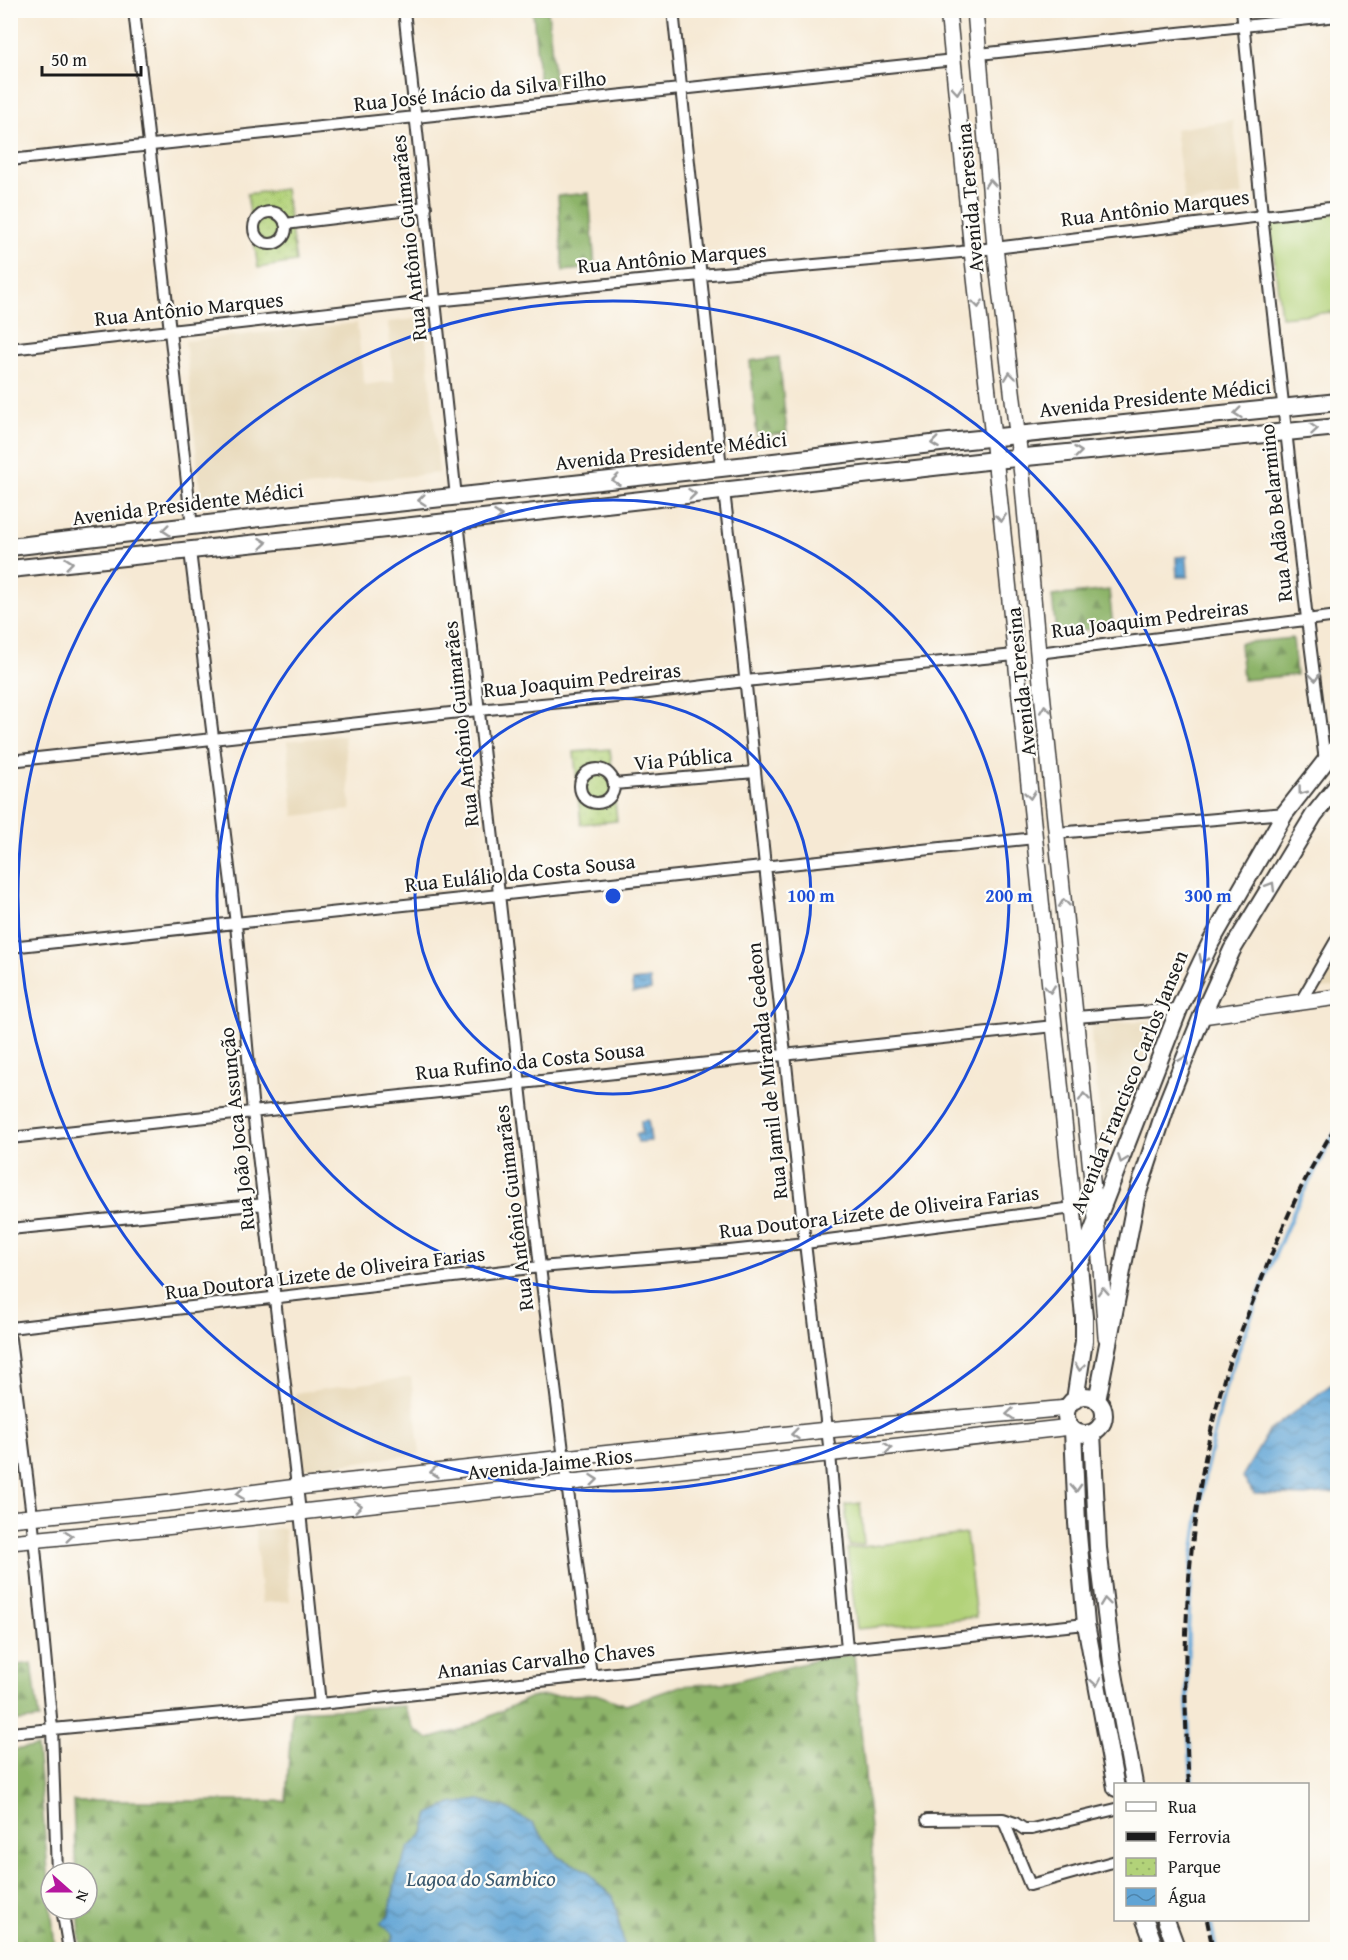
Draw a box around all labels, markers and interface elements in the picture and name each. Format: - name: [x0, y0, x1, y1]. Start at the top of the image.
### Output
- scale bar: [42, 39, 141, 77]
- text: 50 m: [51, 46, 87, 73]
- street label: Rua José Inácio da Silva Filho: [352, 62, 608, 119]
- one-way arrow: [950, 85, 963, 94]
- street label: Avenida Teresina: [948, 122, 991, 274]
- street label: Rua Antônio Guimarães: [382, 133, 435, 343]
- one-way arrow: [983, 178, 996, 187]
- street label: Rua Antônio Marques: [1059, 181, 1251, 234]
- street label: Rua Antônio Marques: [576, 234, 768, 281]
- street label: Rua Antônio Marques: [93, 283, 285, 334]
- one-way arrow: [971, 300, 984, 309]
- street label: Avenida Presidente Médici: [1038, 370, 1272, 425]
- one-way arrow: [1004, 372, 1017, 381]
- one-way arrow: [1233, 406, 1242, 419]
- street label: Rua Adão Belarmino: [1251, 422, 1300, 604]
- street label: Avenida Presidente Médici: [554, 423, 788, 478]
- one-way arrow: [1309, 423, 1318, 436]
- one-way arrow: [930, 437, 939, 449]
- one-way arrow: [1073, 446, 1082, 459]
- one-way arrow: [611, 473, 620, 485]
- street label: Avenida Presidente Médici: [71, 474, 305, 533]
- one-way arrow: [687, 488, 696, 501]
- one-way arrow: [417, 493, 426, 506]
- one-way arrow: [494, 510, 503, 523]
- one-way arrow: [994, 513, 1007, 523]
- one-way arrow: [161, 523, 170, 536]
- one-way arrow: [258, 537, 267, 550]
- one-way arrow: [64, 557, 73, 570]
- street label: Rua Joaquim Pedreiras: [1050, 591, 1250, 646]
- street label: Avenida Teresina: [997, 606, 1044, 758]
- street label: Rua Antônio Guimarães: [434, 619, 487, 829]
- street label: Rua Joaquim Pedreiras: [482, 654, 682, 705]
- one-way arrow: [1308, 673, 1320, 682]
- one-way arrow: [1039, 704, 1051, 713]
- street label: Via Pública: [632, 739, 734, 778]
- one-way arrow: [1298, 785, 1309, 796]
- one-way arrow: [1023, 791, 1036, 800]
- street label: Rua Eulálio da Costa Sousa: [403, 845, 637, 900]
- text: 100 m: [787, 882, 835, 909]
- text: 200 m: [985, 882, 1033, 909]
- text: 300 m: [1184, 882, 1232, 909]
- one-way arrow: [1264, 882, 1275, 892]
- centre of rings: [603, 886, 623, 906]
- one-way arrow: [1058, 898, 1071, 907]
- street label: Rua Jamil de Miranda Gedeon: [738, 941, 795, 1201]
- street label: Avenida Francisco Carlos Jansen: [1061, 945, 1196, 1218]
- one-way arrow: [1198, 953, 1210, 964]
- one-way arrow: [1043, 985, 1056, 994]
- street label: Rua João Joca Assunção: [210, 1026, 263, 1232]
- street label: Rua Rufino da Costa Sousa: [414, 1033, 646, 1088]
- one-way arrow: [1177, 1055, 1189, 1066]
- one-way arrow: [1078, 1092, 1091, 1101]
- street label: Rua Antônio Guimarães: [485, 1103, 542, 1313]
- one-way arrow: [1116, 1153, 1129, 1164]
- street label: Rua Doutora Lizete de Oliveira Farias: [717, 1176, 1041, 1247]
- street label: Rua Doutora Lizete de Oliveira Farias: [163, 1237, 487, 1308]
- one-way arrow: [1097, 1286, 1110, 1295]
- one-way arrow: [1075, 1362, 1087, 1371]
- one-way arrow: [1005, 1407, 1014, 1420]
- one-way arrow: [790, 1427, 799, 1439]
- street label: Avenida Jaime Rios: [466, 1439, 634, 1488]
- one-way arrow: [883, 1442, 892, 1454]
- one-way arrow: [429, 1465, 438, 1478]
- one-way arrow: [589, 1475, 599, 1487]
- one-way arrow: [1069, 1484, 1082, 1493]
- one-way arrow: [236, 1488, 245, 1500]
- one-way arrow: [354, 1500, 363, 1513]
- one-way arrow: [64, 1530, 73, 1543]
- one-way arrow: [1099, 1598, 1111, 1607]
- street label: Ananias Carvalho Chaves: [435, 1633, 656, 1686]
- one-way arrow: [1089, 1676, 1102, 1686]
- legend: [1114, 1783, 1309, 1921]
- text: Rua: [1168, 1793, 1197, 1820]
- text: Ferrovia: [1168, 1823, 1231, 1850]
- text: Parque: [1168, 1853, 1221, 1880]
- north arrow: [39, 1861, 99, 1921]
- water label: Lagoa do Sambico: [405, 1862, 556, 1894]
- text: Água: [1168, 1883, 1207, 1910]
- text: N: [70, 1887, 96, 1906]

